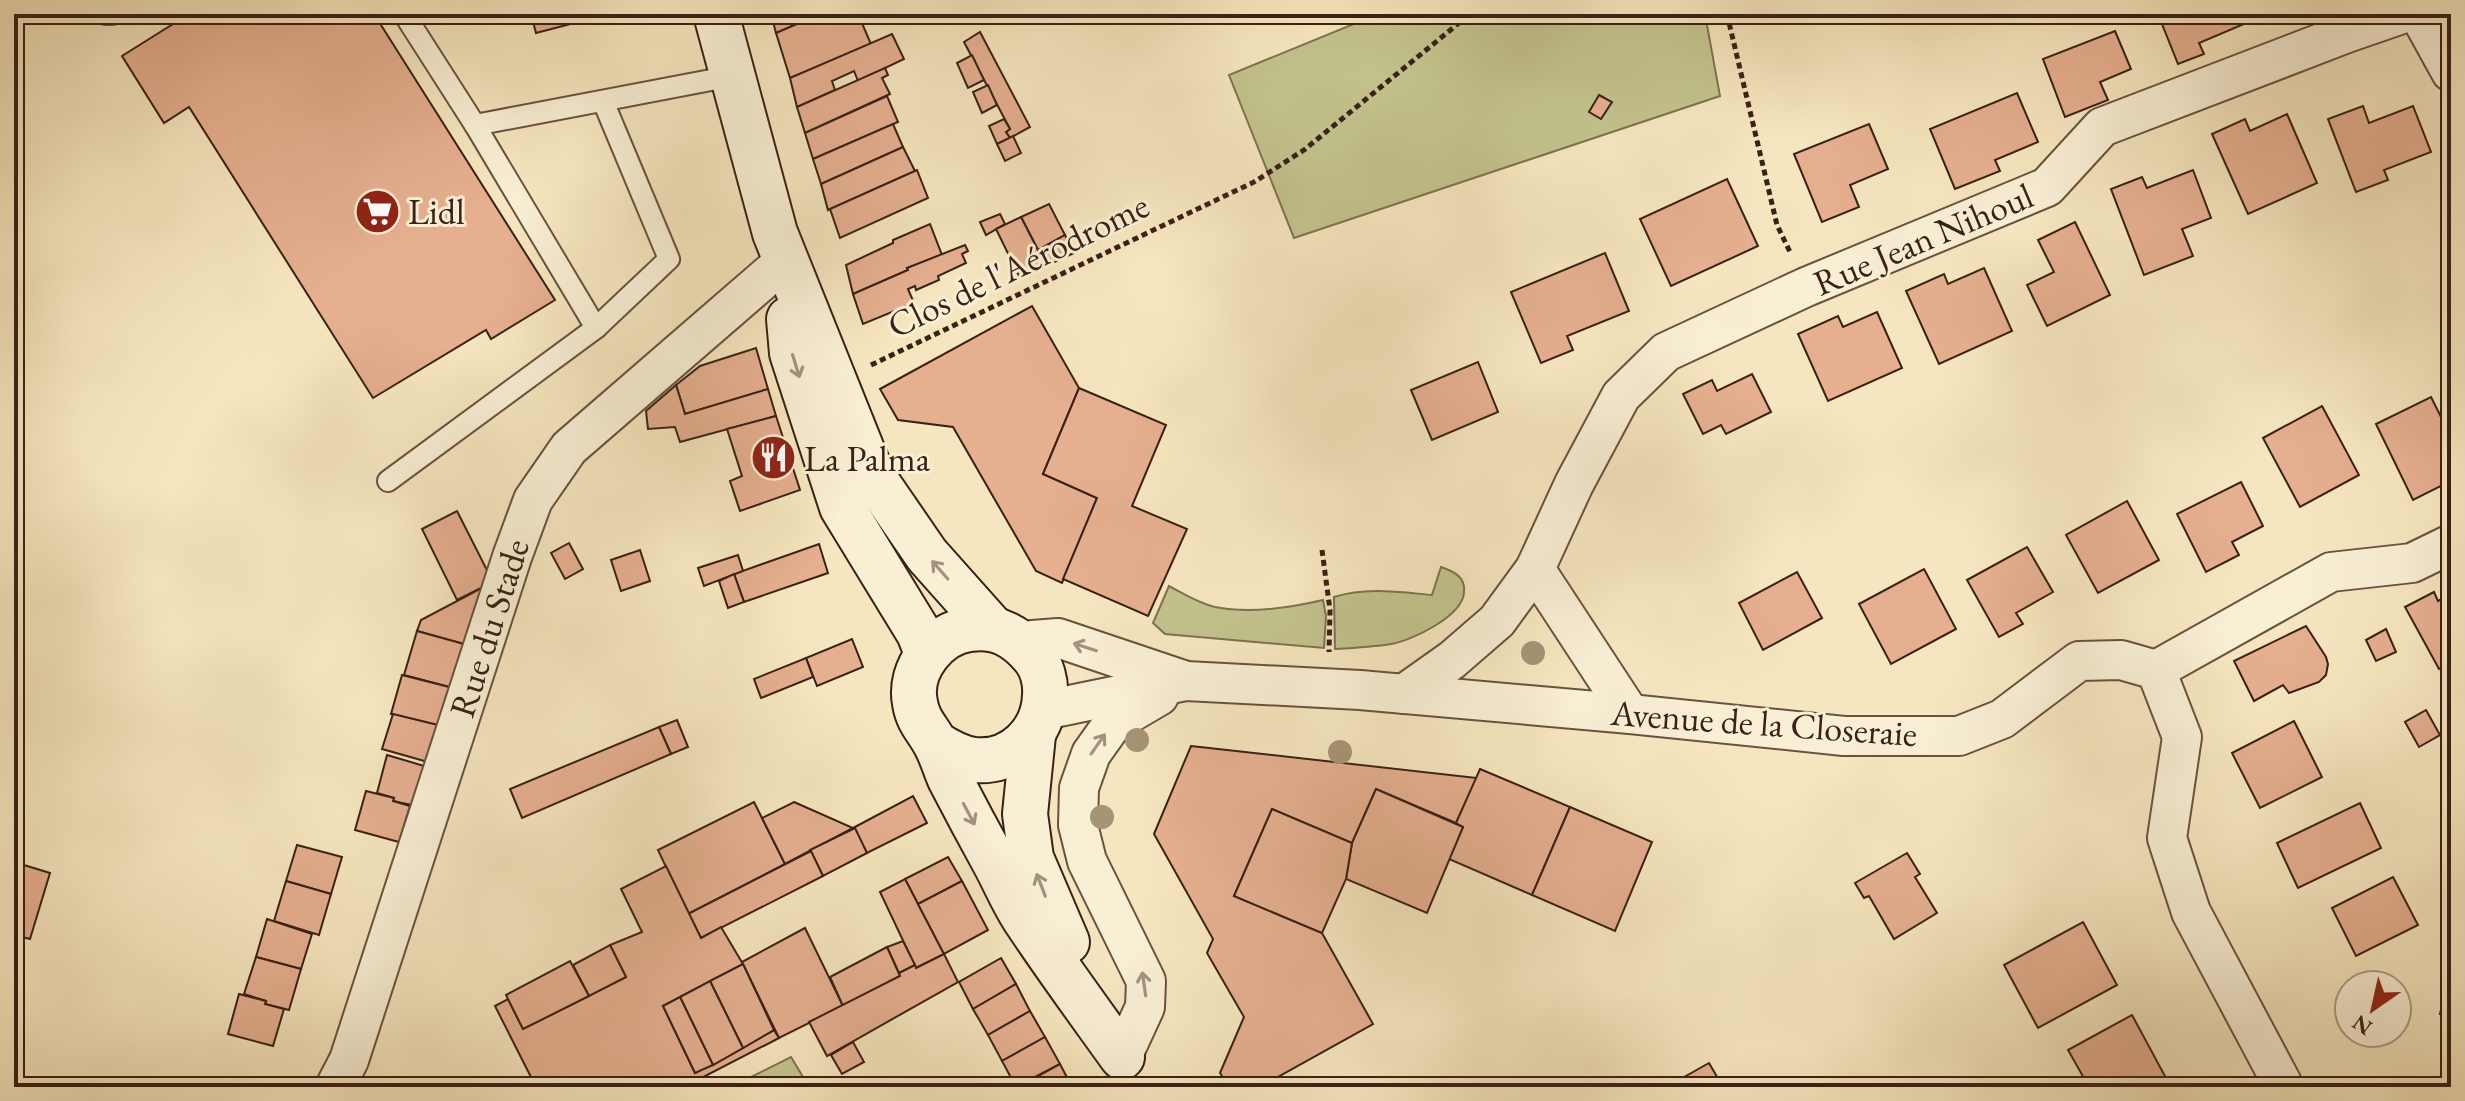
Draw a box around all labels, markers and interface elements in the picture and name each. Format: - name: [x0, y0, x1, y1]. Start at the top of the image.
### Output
- street label: Rue Jean Nihoul: [1806, 172, 2040, 306]
- street label: Clos de l'Aérodrome: [880, 181, 1156, 349]
- supermarket icon: Lidl: [353, 187, 401, 235]
- place label: Lidl: [408, 188, 465, 235]
- one-way arrow: [789, 352, 804, 378]
- restaurant icon: La Palma: [749, 434, 797, 482]
- place label: La Palma: [804, 435, 931, 482]
- street label: Rue du Stade: [438, 533, 540, 723]
- one-way arrow: [932, 560, 950, 580]
- one-way arrow: [1073, 639, 1098, 654]
- street label: Avenue de la Closeraie: [1608, 689, 1919, 757]
- one-way arrow: [1090, 733, 1107, 755]
- one-way arrow: [961, 801, 977, 825]
- one-way arrow: [1033, 873, 1047, 898]
- north arrow: [2333, 969, 2413, 1049]
- one-way arrow: [1136, 972, 1151, 998]
- text: N: [2346, 1008, 2378, 1042]

